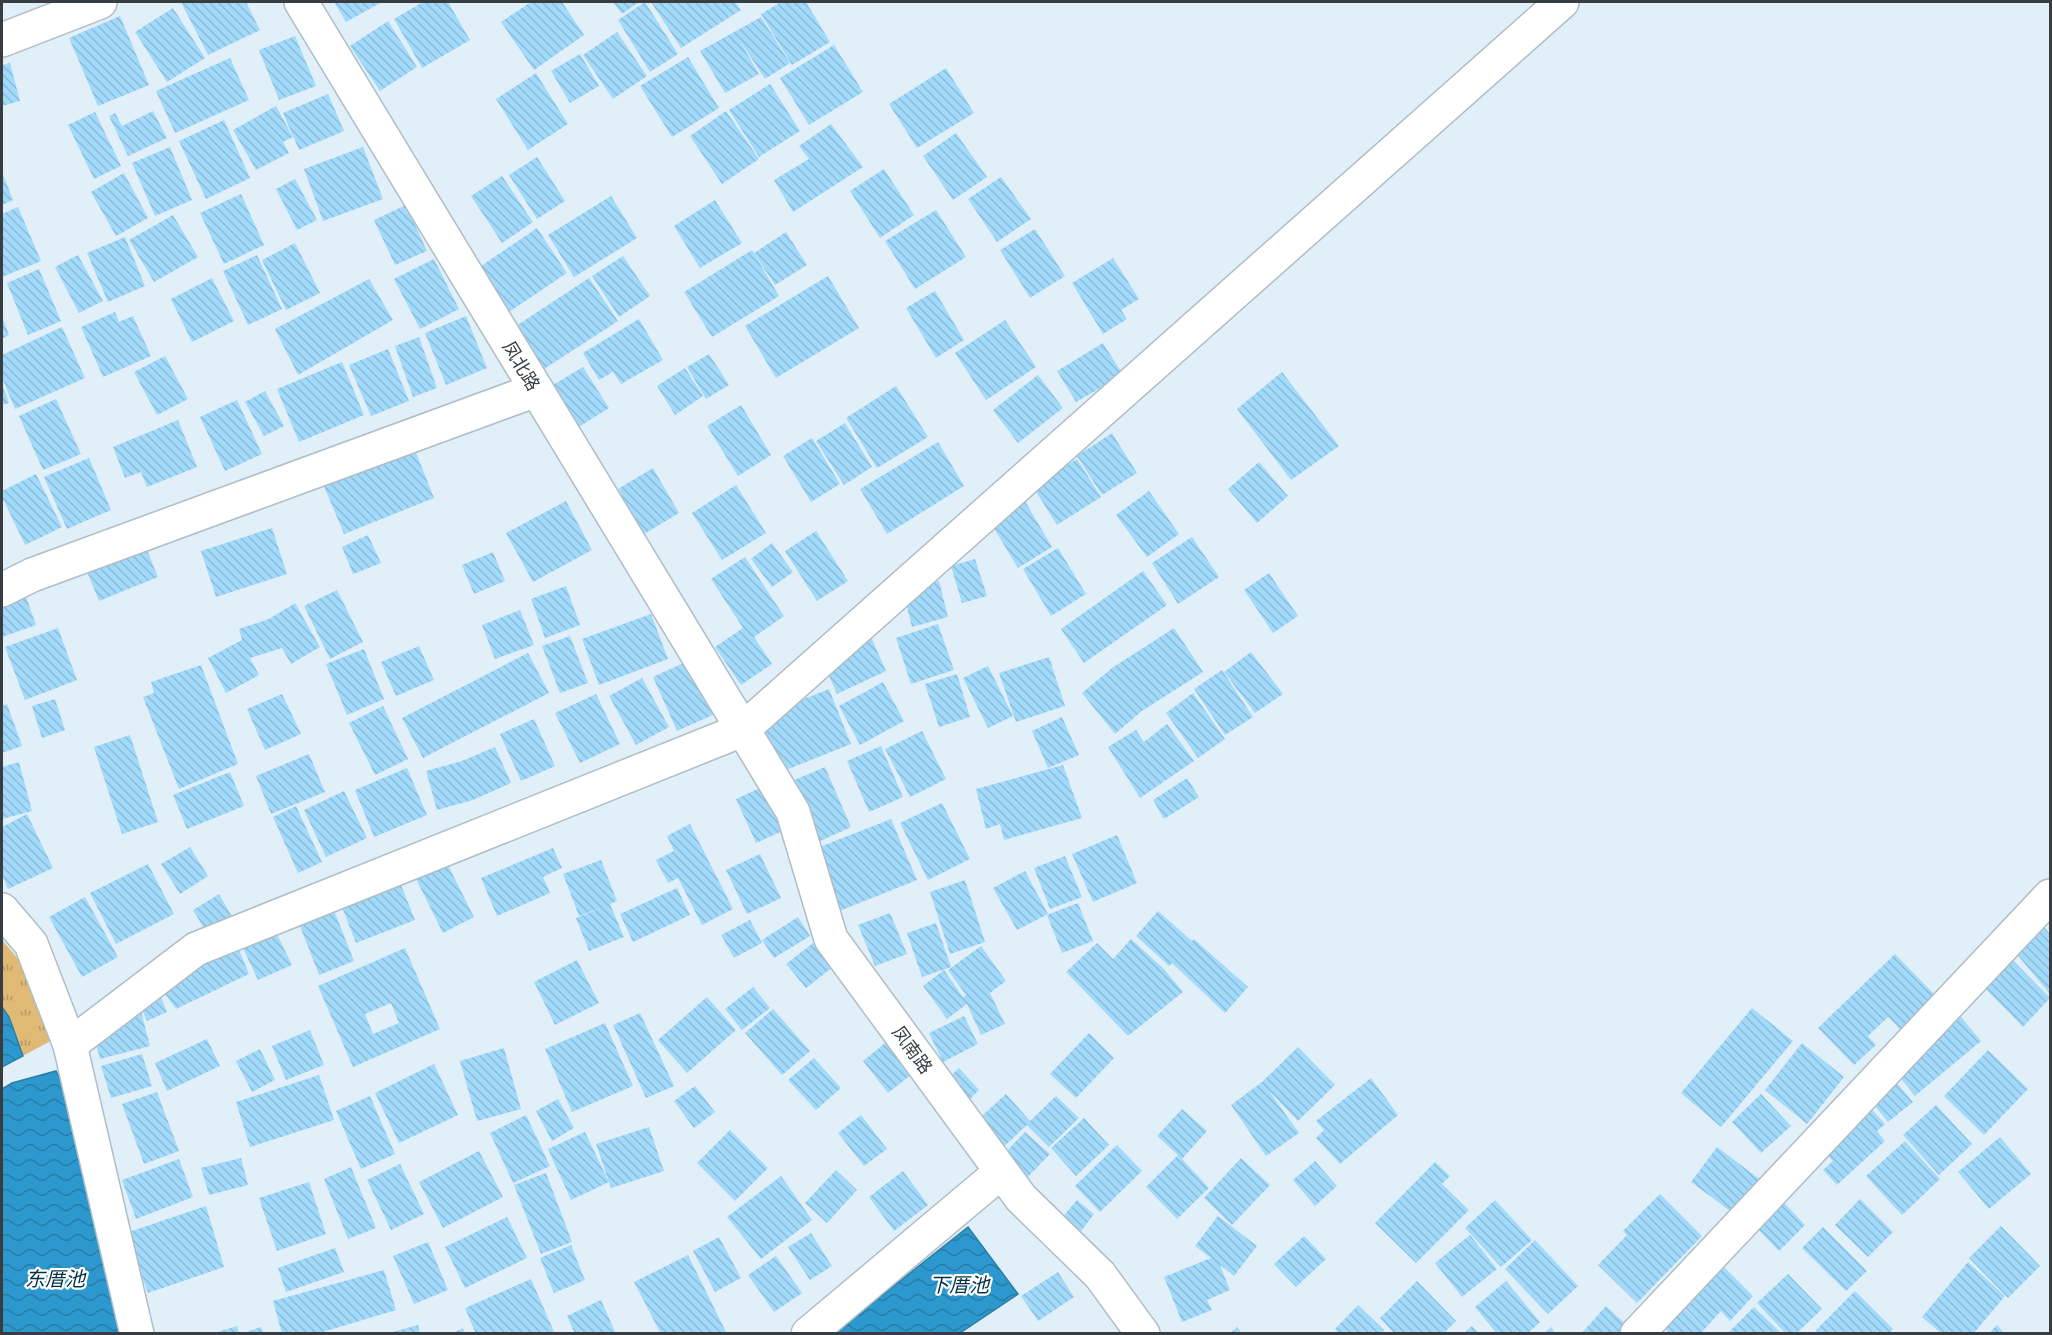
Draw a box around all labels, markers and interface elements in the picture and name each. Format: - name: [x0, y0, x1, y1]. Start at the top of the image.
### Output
- street label: 凤北路: [498, 337, 544, 395]
- street label: 凤南路: [887, 1022, 937, 1078]
- water label: 东厝池: [25, 1268, 87, 1291]
- water label: 下厝池: [929, 1274, 991, 1297]

